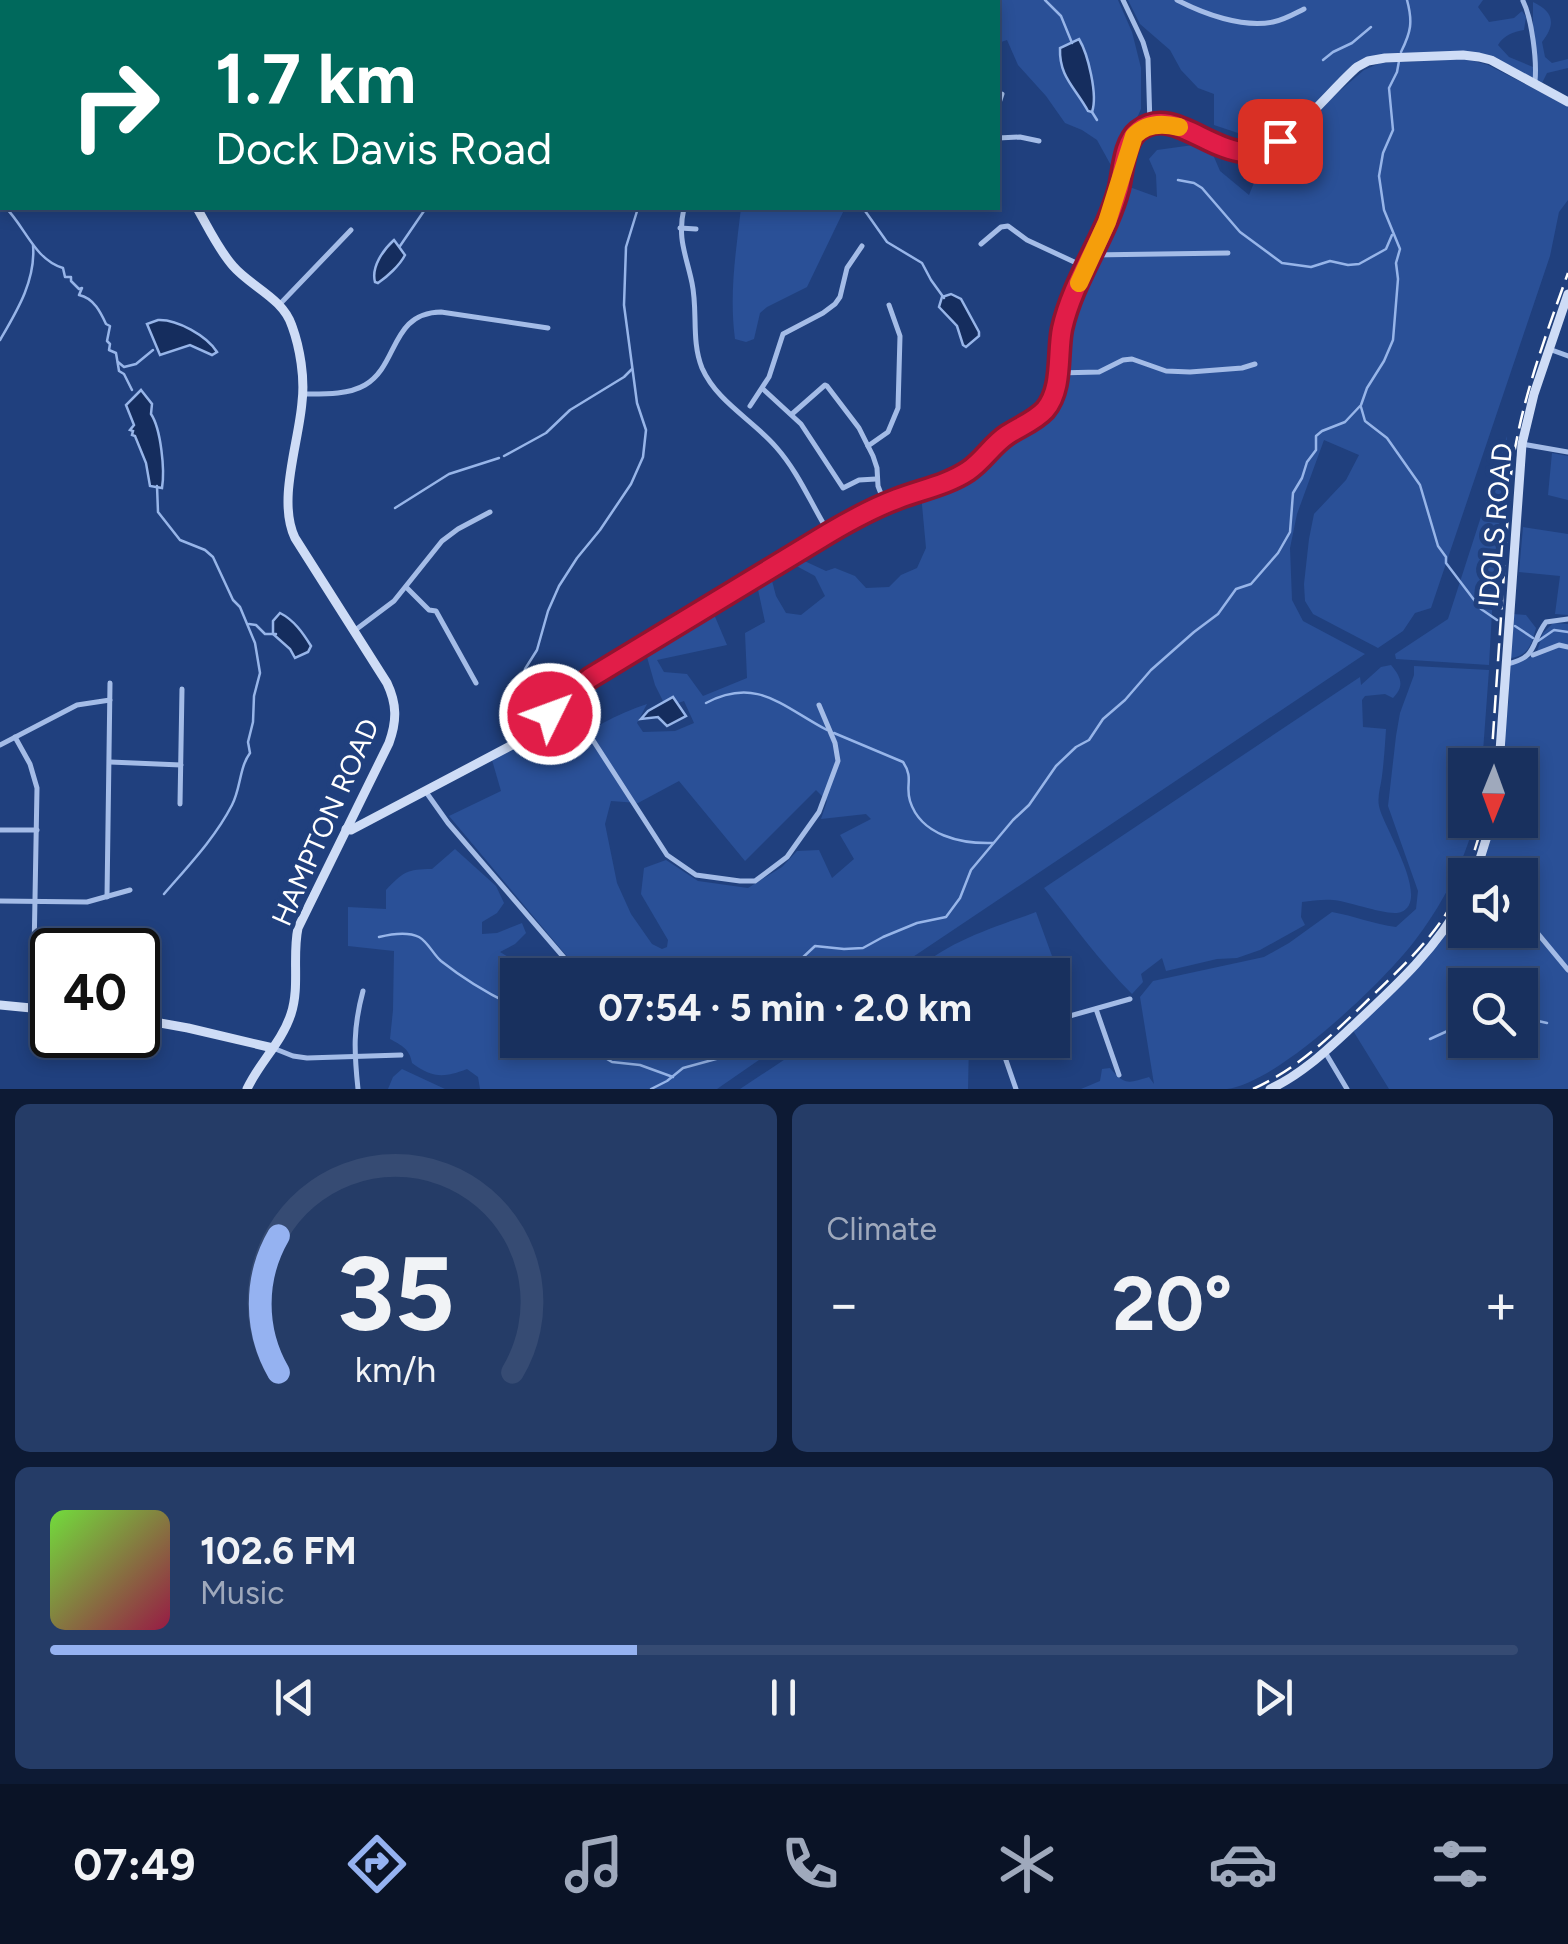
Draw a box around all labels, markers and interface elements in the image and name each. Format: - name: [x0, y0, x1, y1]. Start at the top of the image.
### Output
- text: 1.7 km: [215, 36, 416, 121]
- icon: right: [50, 40, 180, 170]
- pin: [1238, 99, 1323, 184]
- icon: arrive: [1253, 114, 1308, 169]
- text: Dock Davis Road: [215, 121, 552, 175]
- street label: IDOLS ROAD: [1471, 441, 1519, 609]
- position arrow: [498, 662, 602, 766]
- street label: HAMPTON ROAD: [264, 713, 386, 931]
- north arrow: [1448, 748, 1538, 838]
- map controls: [1448, 748, 1538, 1058]
- button: sound: [1448, 858, 1538, 948]
- speed limit sign: 40: [30, 928, 160, 1058]
- button: search: [1448, 968, 1538, 1058]
- text: 07:54 · 5 min · 2.0 km: [598, 985, 972, 1031]
- text: Climate: [827, 1210, 937, 1248]
- text: 35: [337, 1231, 455, 1356]
- text: 20°: [1112, 1259, 1232, 1349]
- text: −: [827, 1271, 861, 1337]
- text: +: [1484, 1271, 1518, 1337]
- text: km/h: [355, 1348, 437, 1391]
- text: 102.6 FM: [200, 1528, 357, 1574]
- text: Music: [200, 1574, 285, 1612]
- icon: previous: [267, 1670, 322, 1725]
- icon: pause: [756, 1670, 811, 1725]
- icon: next: [1246, 1670, 1301, 1725]
- icon: directions: [342, 1829, 412, 1899]
- icon: music: [559, 1829, 629, 1899]
- icon: phone: [775, 1829, 845, 1899]
- icon: climate: [992, 1829, 1062, 1899]
- icon: car: [1208, 1829, 1278, 1899]
- icon: filters: [1425, 1829, 1495, 1899]
- text: 07:49: [73, 1837, 196, 1891]

